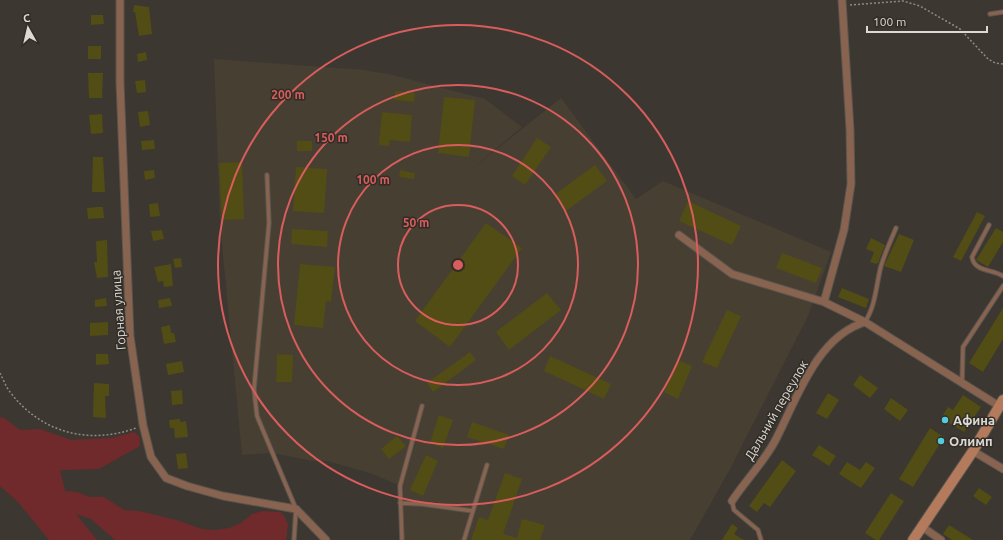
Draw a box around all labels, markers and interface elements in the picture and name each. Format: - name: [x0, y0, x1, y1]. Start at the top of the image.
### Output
- north arrow: [8, 8, 48, 48]
- scale bar: [867, 8, 987, 34]
- text: С: [22, 12, 31, 25]
- text: 100 m: [873, 15, 906, 28]
- text: 200 m: [271, 88, 305, 101]
- text: 150 m: [314, 131, 348, 144]
- text: 100 m: [356, 173, 390, 186]
- text: 50 m: [403, 216, 429, 229]
- centre of rings: [451, 258, 465, 272]
- street label: Горная улица: [108, 270, 128, 350]
- street label: Дальний переулок: [742, 357, 811, 463]
- place label: Афина: [953, 413, 995, 427]
- marker: Афина: [940, 415, 950, 425]
- place label: Олимп: [949, 434, 993, 448]
- marker: Олимп: [936, 436, 946, 446]

